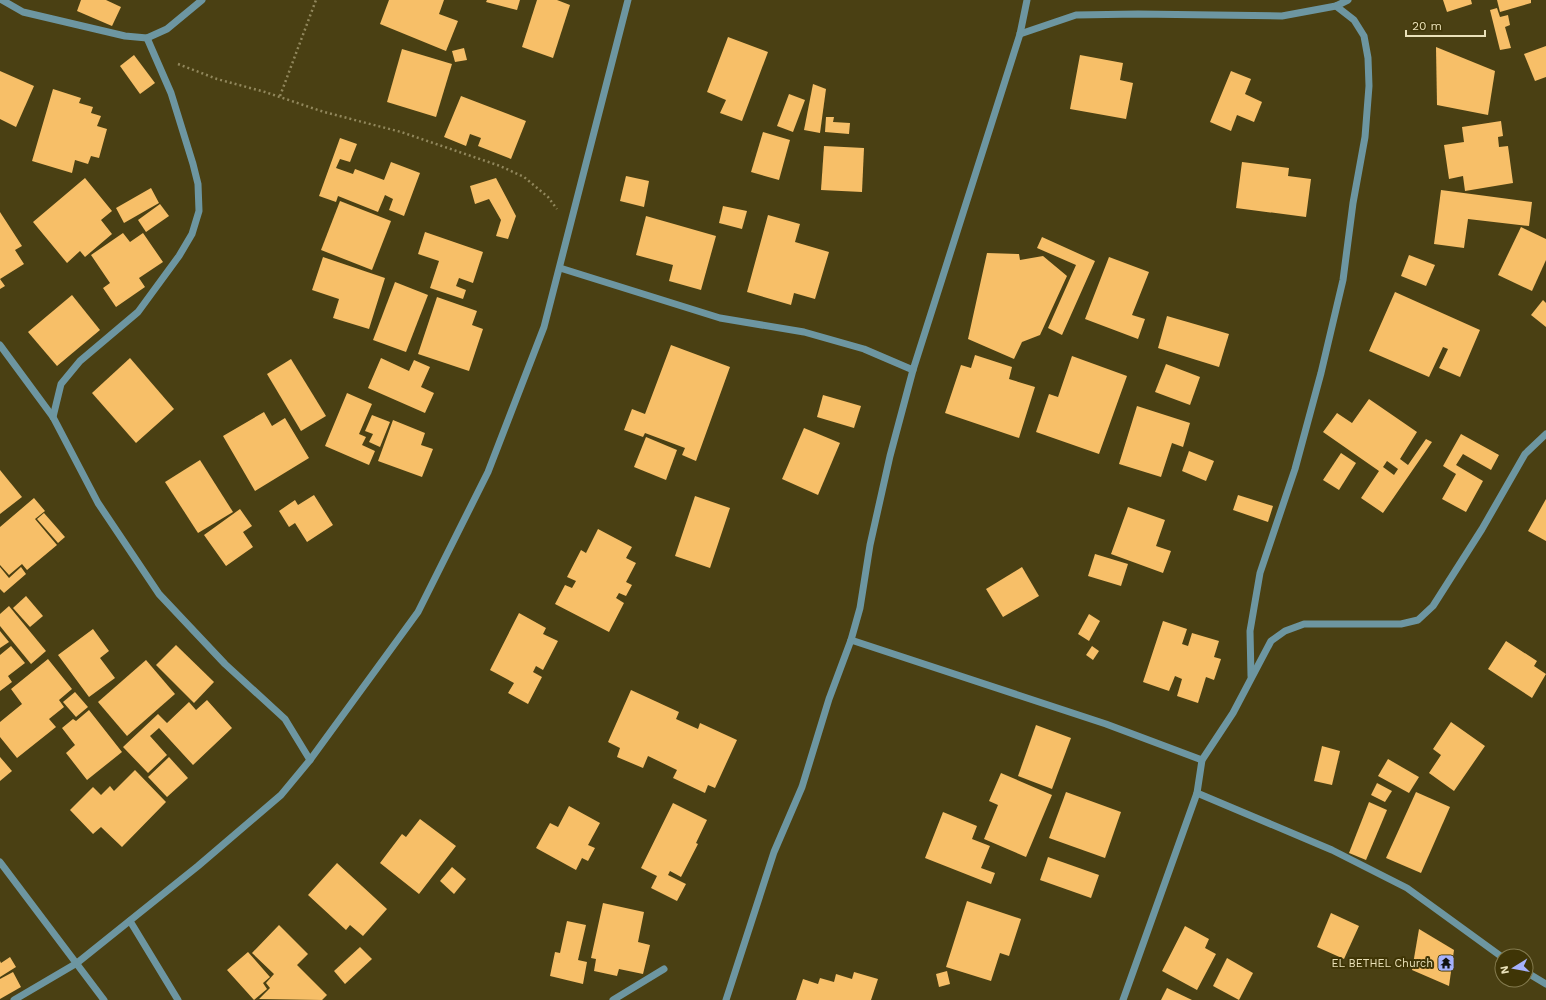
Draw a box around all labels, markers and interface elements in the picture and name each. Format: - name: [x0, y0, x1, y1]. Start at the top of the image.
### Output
- scale bar: [1406, 12, 1485, 38]
- text: 20 m: [1412, 19, 1442, 33]
- north arrow: [1494, 948, 1534, 988]
- temple icon: EL BETHEL Church: [1436, 953, 1456, 973]
- place label: EL BETHEL Church: [1332, 957, 1433, 970]
- text: N: [1498, 965, 1512, 975]

